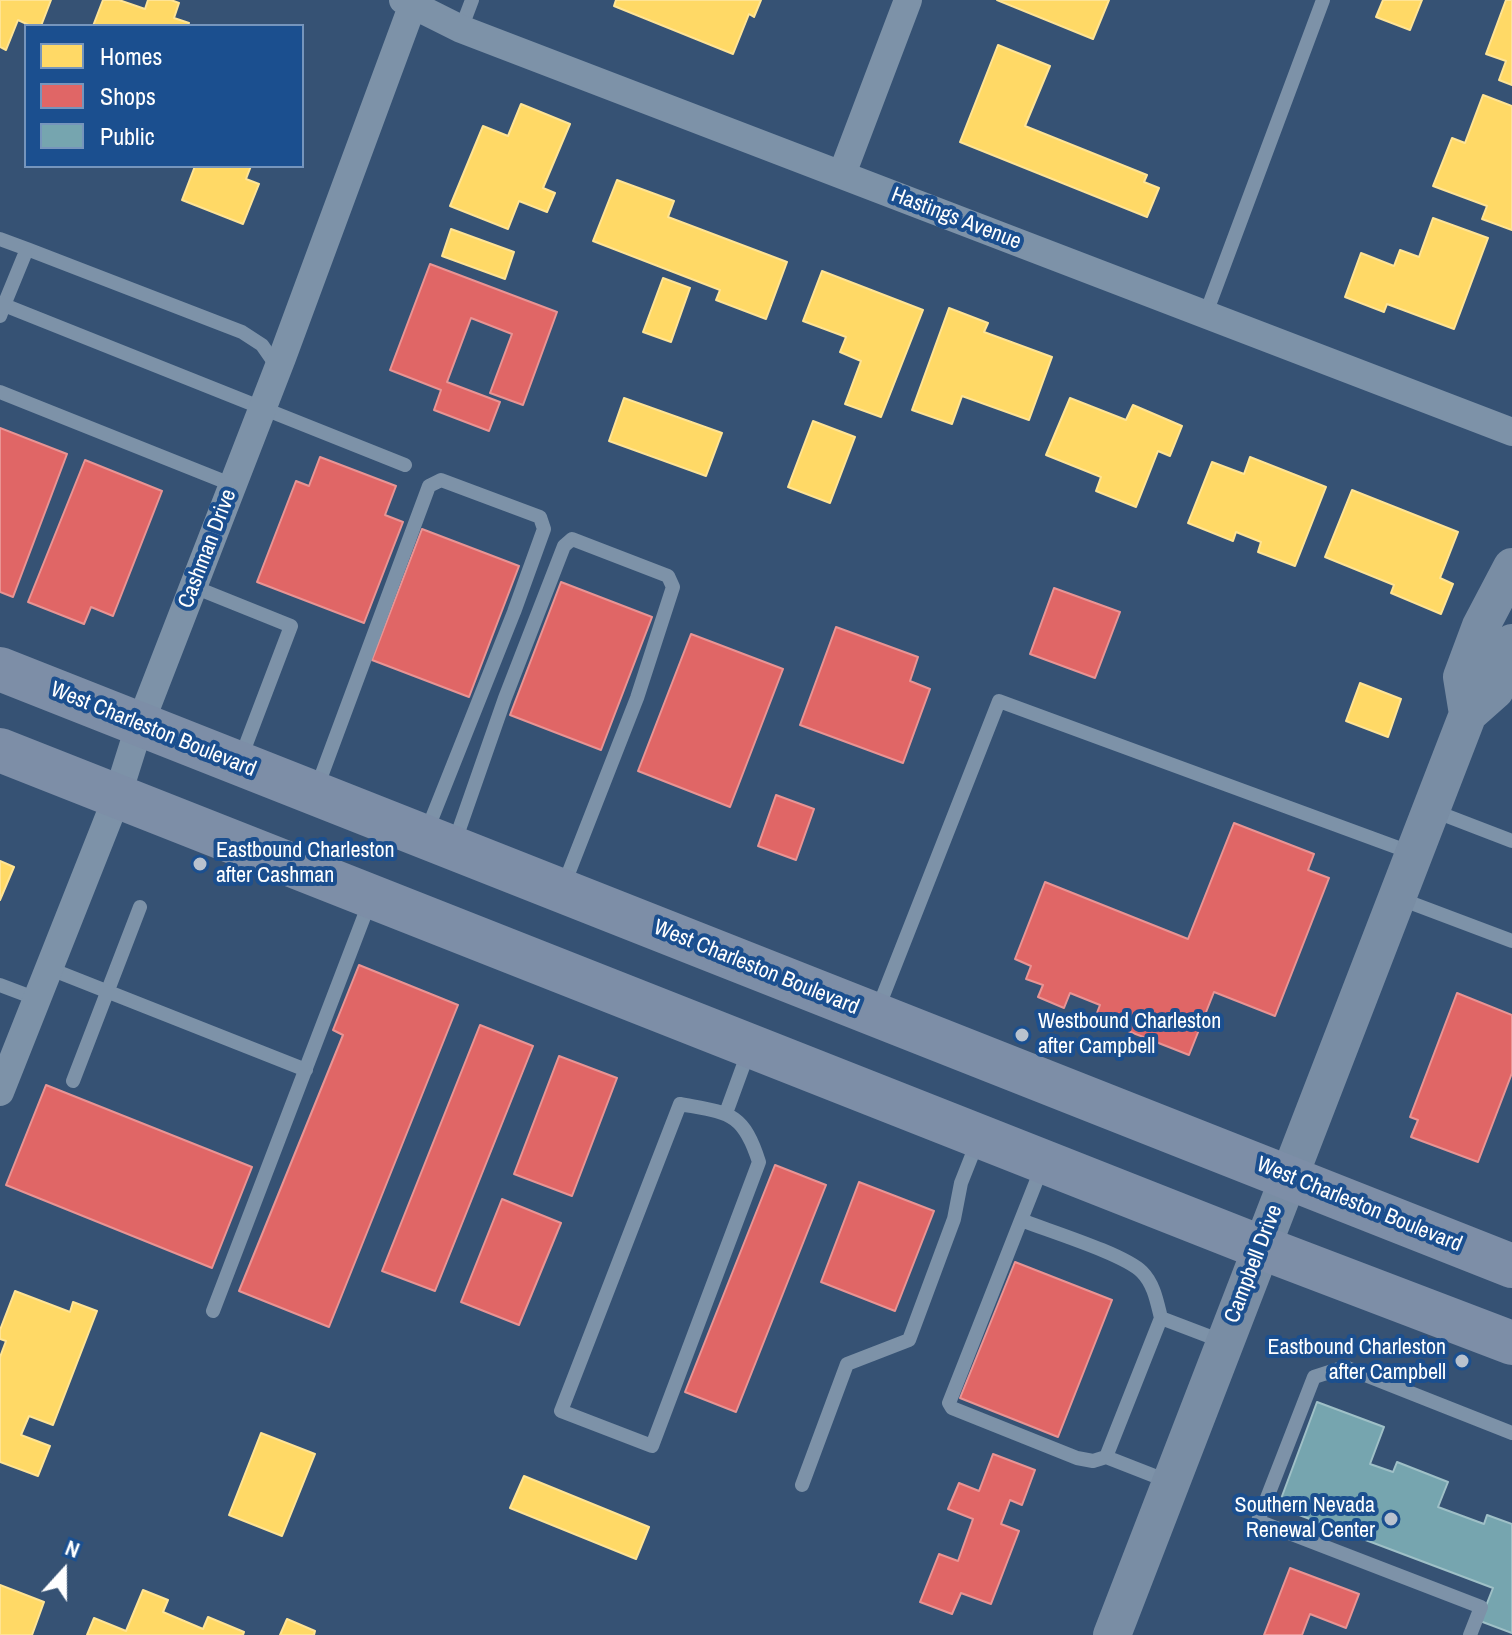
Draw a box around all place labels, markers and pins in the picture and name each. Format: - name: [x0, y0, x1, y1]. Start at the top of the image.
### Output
- place label: Eastbound Charleston after Cashman: [216, 838, 395, 890]
- marker: Eastbound Charleston after Cashman: [191, 855, 209, 873]
- place label: Westbound Charleston after Campbell: [1038, 1009, 1221, 1060]
- marker: Westbound Charleston after Campbell: [1013, 1026, 1031, 1044]
- place label: Eastbound Charleston after Campbell: [1267, 1335, 1446, 1386]
- marker: Eastbound Charleston after Campbell: [1453, 1352, 1471, 1370]
- place label: Southern Nevada Renewal Center: [1235, 1493, 1375, 1544]
- marker: Southern Nevada Renewal Center: [1382, 1510, 1400, 1528]

